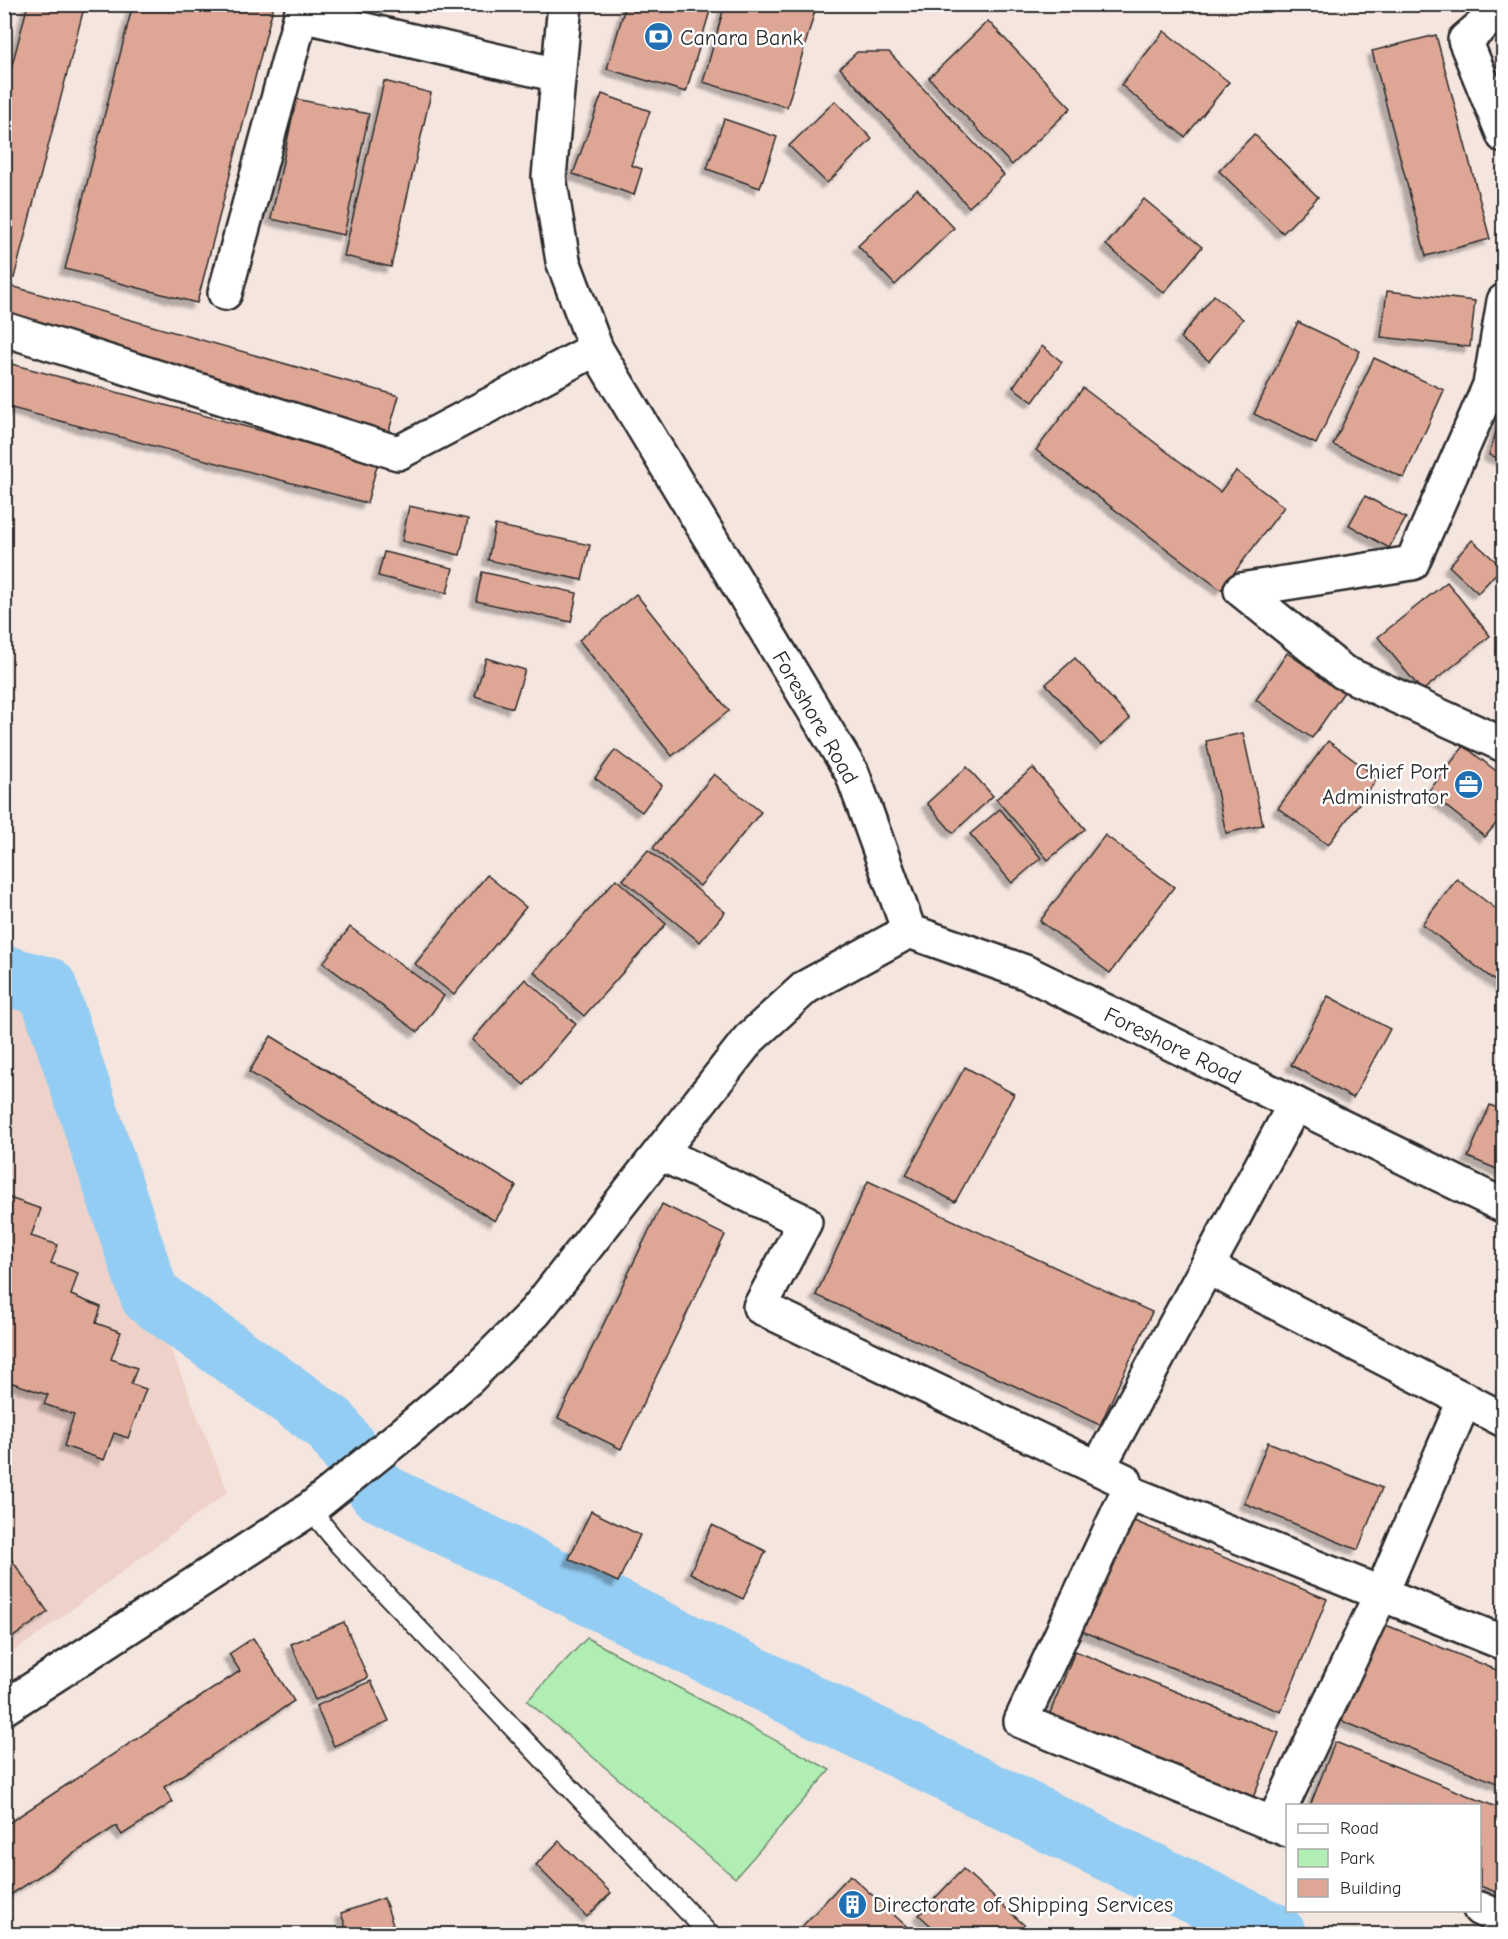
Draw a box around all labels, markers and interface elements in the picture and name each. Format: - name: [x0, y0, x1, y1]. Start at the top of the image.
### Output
- bank icon: Canara Bank: [643, 21, 675, 53]
- place label: Canara Bank: [680, 25, 804, 51]
- street label: Foreshore Road: [767, 646, 864, 789]
- place label: Chief Port Administrator: [1322, 759, 1449, 810]
- office icon: Chief Port Administrator: [1453, 768, 1485, 800]
- street label: Foreshore Road: [1100, 1002, 1245, 1090]
- legend: [1286, 1804, 1481, 1912]
- text: Road: [1340, 1818, 1379, 1839]
- text: Park: [1340, 1848, 1375, 1869]
- text: Building: [1340, 1878, 1402, 1899]
- building icon: Directorate of Shipping Services: [836, 1888, 868, 1920]
- place label: Directorate of Shipping Services: [873, 1892, 1173, 1918]

